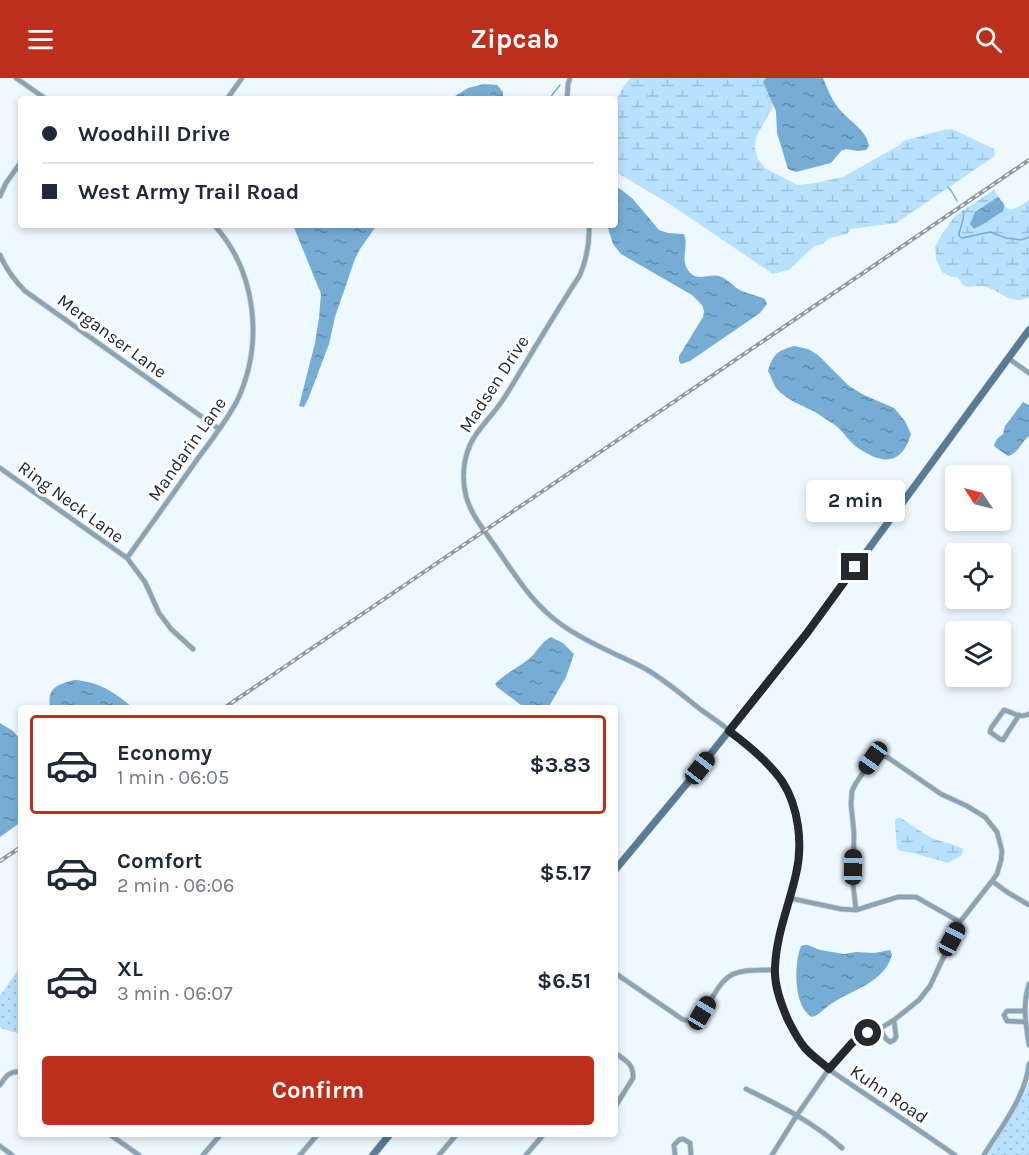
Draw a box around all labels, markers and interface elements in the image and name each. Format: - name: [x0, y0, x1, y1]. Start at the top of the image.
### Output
- icon: menu: [24, 23, 57, 56]
- text: Zipcab: [470, 23, 559, 55]
- icon: search: [972, 23, 1005, 56]
- text: Woodhill Drive: [78, 121, 230, 147]
- text: West Army Trail Road: [78, 179, 299, 205]
- street label: Merganser Lane: [53, 289, 171, 383]
- street label: Madsen Drive: [454, 331, 534, 437]
- street label: Mandarin Lane: [143, 393, 231, 505]
- street label: Ring Neck Lane: [14, 456, 128, 548]
- north arrow: [945, 465, 1011, 531]
- map controls: [945, 465, 1011, 687]
- callout: 2 min: [806, 480, 904, 522]
- text: 2 min: [828, 489, 883, 512]
- button: locate: [945, 543, 1011, 609]
- route end: [841, 553, 868, 580]
- button: layers: [945, 621, 1011, 687]
- icon: car: [45, 738, 99, 792]
- car: [855, 738, 891, 778]
- text: Economy: [117, 740, 212, 766]
- car: [682, 748, 718, 788]
- text: $3.83: [530, 752, 591, 778]
- text: 1 min · 06:05: [117, 766, 229, 789]
- icon: car: [45, 846, 99, 900]
- text: Comfort: [117, 848, 202, 874]
- car: [844, 849, 862, 885]
- text: $5.17: [540, 860, 591, 886]
- text: 2 min · 06:06: [117, 874, 234, 897]
- car: [936, 919, 968, 959]
- icon: car: [45, 954, 99, 1008]
- text: XL: [117, 956, 143, 982]
- text: $6.51: [537, 968, 591, 994]
- text: 3 min · 06:07: [117, 982, 233, 1005]
- car: [685, 993, 719, 1033]
- route start: [854, 1019, 881, 1046]
- button: Confirm: [42, 1056, 594, 1125]
- street label: Kuhn Road: [846, 1060, 932, 1128]

